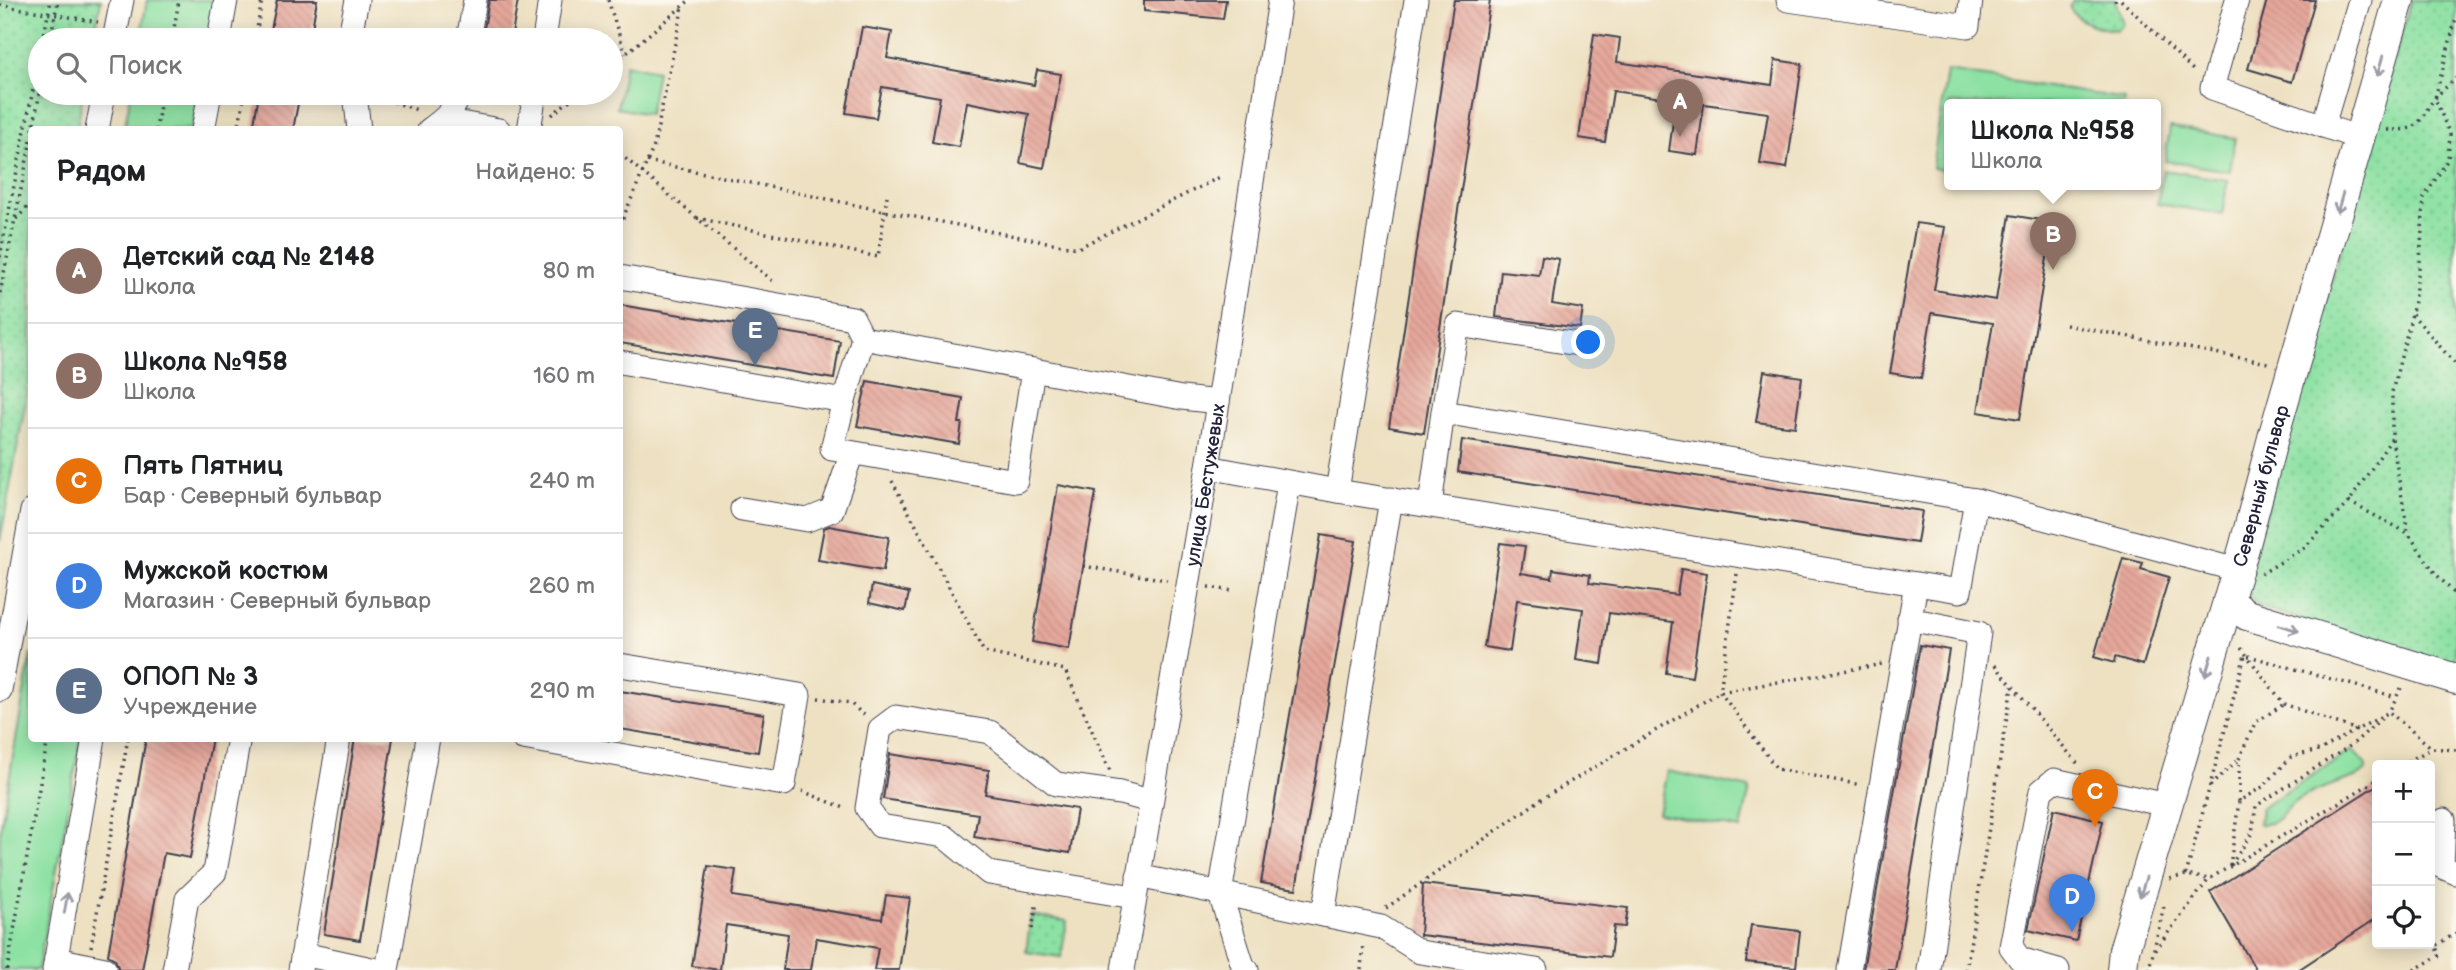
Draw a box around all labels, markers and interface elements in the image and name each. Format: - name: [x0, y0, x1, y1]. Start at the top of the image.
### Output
- search box: [28, 28, 623, 105]
- icon: search: [52, 48, 90, 86]
- text: Поиск: [108, 51, 182, 82]
- one-way arrow: [2373, 54, 2386, 76]
- pin: A: [1657, 79, 1703, 137]
- popup: [1944, 99, 2161, 190]
- text: Школа №958: [1970, 116, 2135, 147]
- text: Школа: [1970, 147, 2043, 175]
- text: Рядом: [56, 154, 146, 190]
- text: Найдено: 5: [475, 158, 595, 186]
- one-way arrow: [2333, 192, 2346, 214]
- pin: B: [2030, 212, 2076, 270]
- text: Детский сад № 2148: [123, 242, 375, 273]
- text: A: [72, 257, 86, 285]
- text: 80 m: [543, 257, 595, 285]
- text: Школа: [123, 273, 196, 301]
- pin: E: [732, 308, 778, 366]
- your location: [1571, 325, 1605, 359]
- text: Школа №958: [123, 347, 288, 378]
- text: B: [71, 362, 87, 390]
- text: 160 m: [533, 362, 595, 390]
- text: Школа: [123, 378, 196, 406]
- street label: улица Бестужевых: [1181, 402, 1231, 568]
- street label: Северный бульвар: [2229, 402, 2295, 570]
- text: Пять Пятниц: [123, 451, 283, 482]
- text: C: [71, 467, 87, 495]
- text: 240 m: [529, 467, 595, 495]
- text: Бар · Северный бульвар: [123, 482, 382, 510]
- text: Мужской костюм: [123, 556, 329, 587]
- text: D: [71, 572, 87, 600]
- text: 260 m: [529, 572, 595, 600]
- text: Магазин · Северный бульвар: [123, 587, 431, 615]
- one-way arrow: [2278, 623, 2300, 636]
- one-way arrow: [2201, 655, 2214, 677]
- text: ОПОП № 3: [123, 662, 258, 693]
- text: E: [72, 677, 86, 705]
- text: 290 m: [529, 677, 595, 705]
- text: Учреждение: [123, 693, 257, 721]
- map controls: [2372, 760, 2435, 949]
- button: +: [2372, 760, 2435, 823]
- pin: C: [2072, 769, 2118, 827]
- button: −: [2372, 823, 2435, 886]
- pin: D: [2049, 874, 2095, 932]
- one-way arrow: [2136, 876, 2149, 898]
- button: locate: [2372, 886, 2435, 949]
- one-way arrow: [60, 892, 73, 915]

